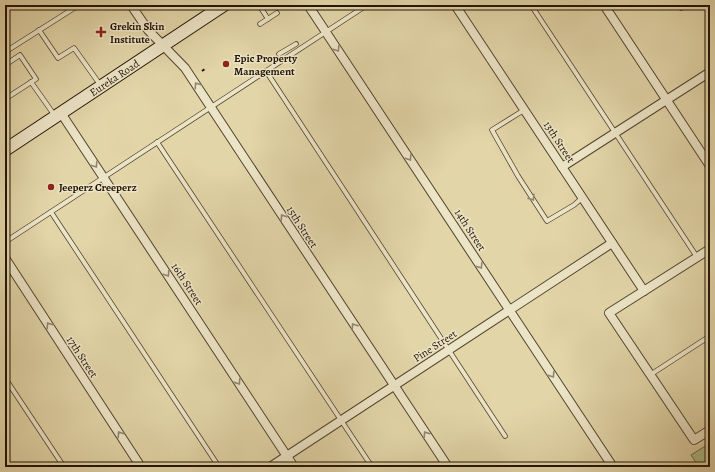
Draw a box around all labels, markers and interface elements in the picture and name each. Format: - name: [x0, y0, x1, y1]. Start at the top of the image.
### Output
- place label: Grekin Skin Institute: [110, 19, 164, 47]
- marker: Grekin Skin Institute: [95, 26, 107, 38]
- one-way arrow: [332, 45, 339, 52]
- place label: Epic Property Management: [234, 51, 298, 79]
- street label: Eureka Road: [86, 56, 142, 100]
- marker: Epic Property Management: [221, 59, 231, 69]
- one-way arrow: [194, 82, 201, 89]
- street label: 13th Street: [540, 118, 578, 166]
- one-way arrow: [404, 154, 412, 161]
- one-way arrow: [90, 161, 98, 168]
- place label: Jeeperz Creeperz: [59, 180, 137, 195]
- marker: Jeeperz Creeperz: [46, 182, 56, 192]
- one-way arrow: [528, 194, 535, 201]
- street label: 15th Street: [283, 203, 321, 251]
- street label: 14th Street: [451, 206, 489, 254]
- one-way arrow: [280, 214, 288, 221]
- street label: 16th Street: [168, 260, 206, 308]
- one-way arrow: [476, 262, 483, 269]
- one-way arrow: [162, 270, 170, 277]
- one-way arrow: [47, 323, 54, 330]
- one-way arrow: [351, 323, 359, 330]
- street label: Pine Street: [410, 326, 460, 366]
- street label: 17th Street: [63, 333, 101, 381]
- one-way arrow: [547, 371, 555, 378]
- one-way arrow: [233, 378, 241, 385]
- one-way arrow: [117, 431, 125, 438]
- one-way arrow: [424, 432, 431, 439]

